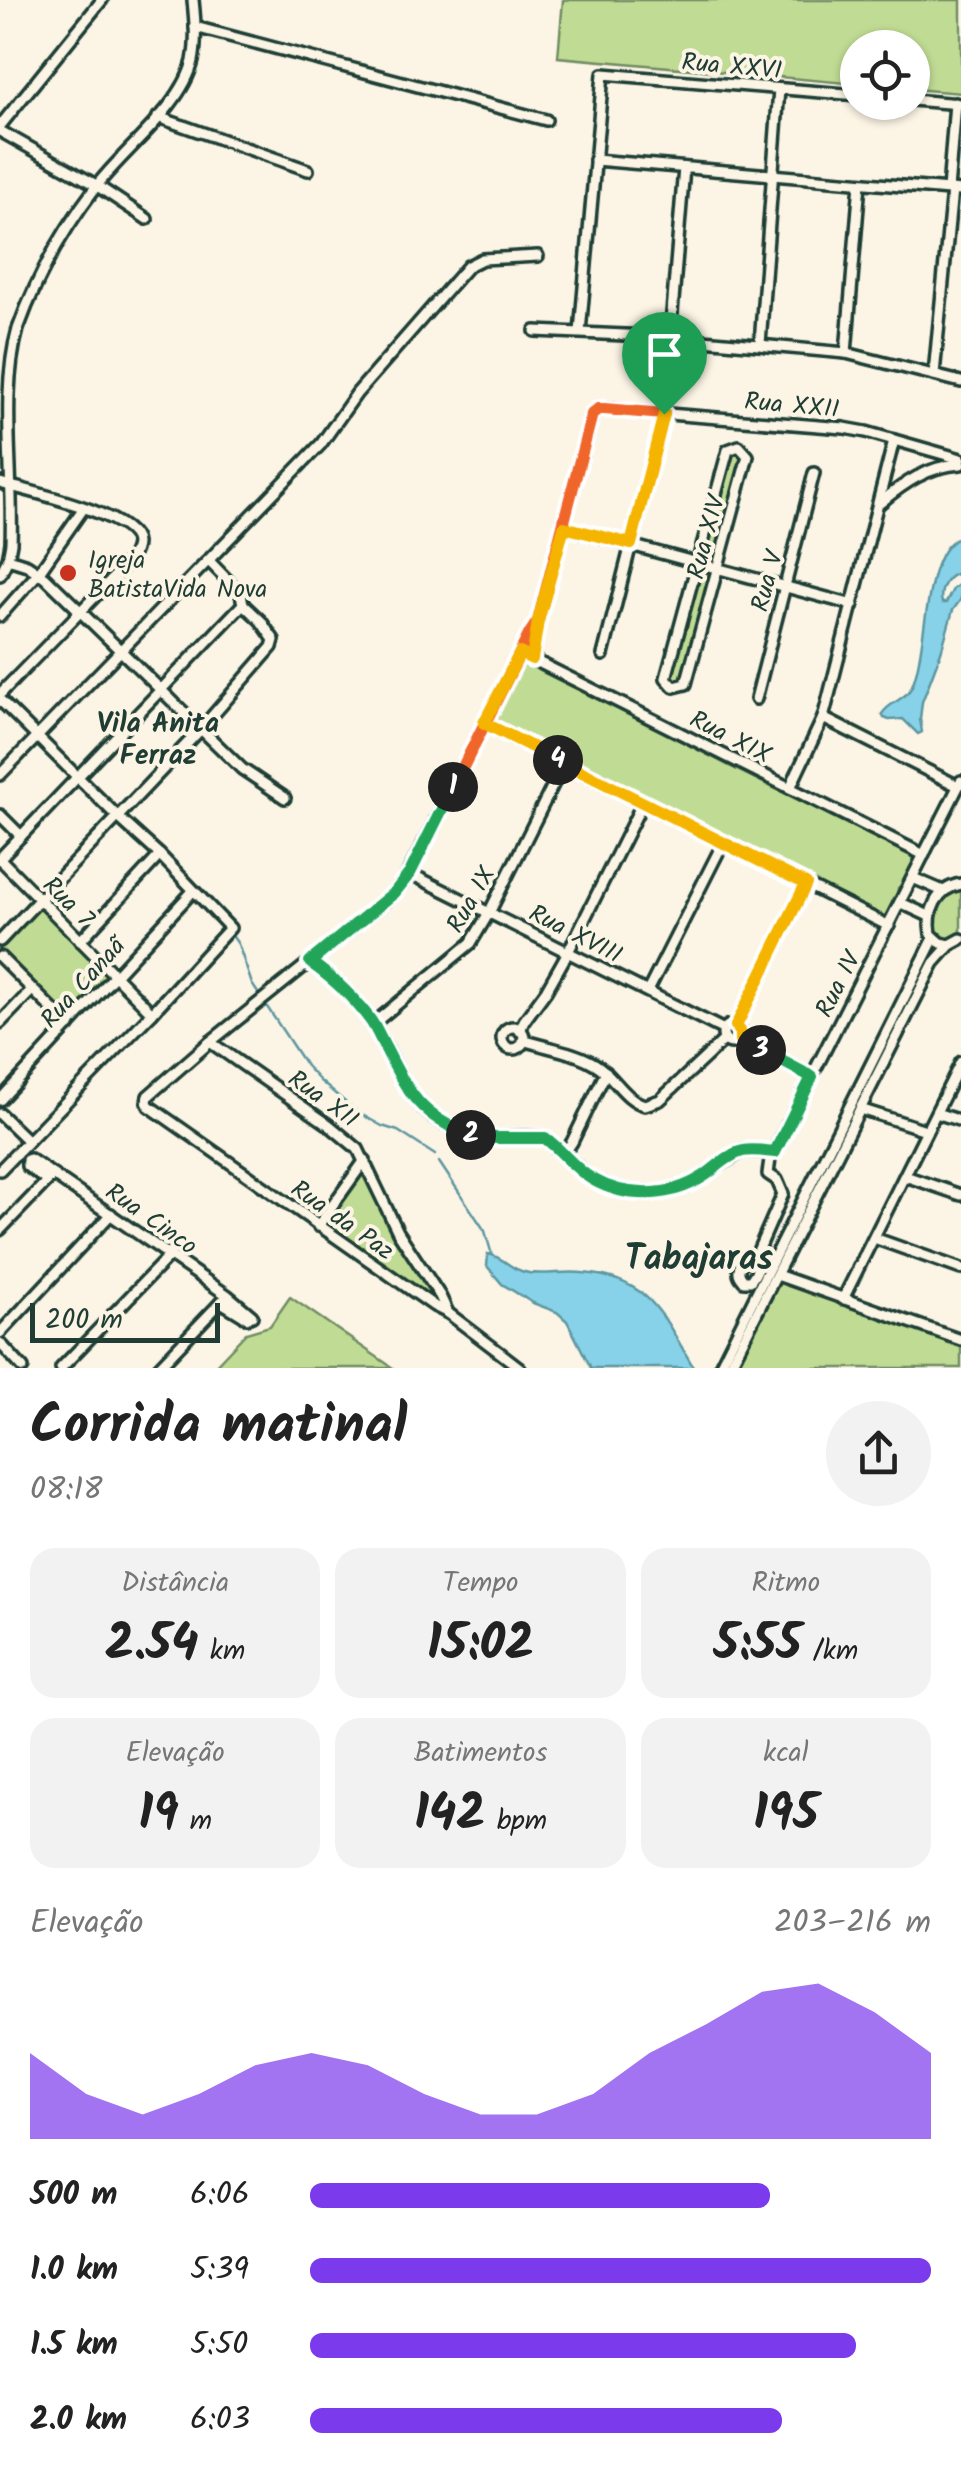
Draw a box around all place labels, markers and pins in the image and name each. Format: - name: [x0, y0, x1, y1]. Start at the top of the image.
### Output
- pin: [622, 312, 707, 415]
- place label: Igreja BatistaVida Nova: [88, 541, 267, 610]
- marker: Igreja BatistaVida Nova: [57, 562, 79, 584]
- pin: 4: [533, 735, 583, 785]
- pin: 1: [428, 762, 478, 812]
- pin: 3: [736, 1025, 786, 1075]
- pin: 2: [446, 1110, 496, 1160]

